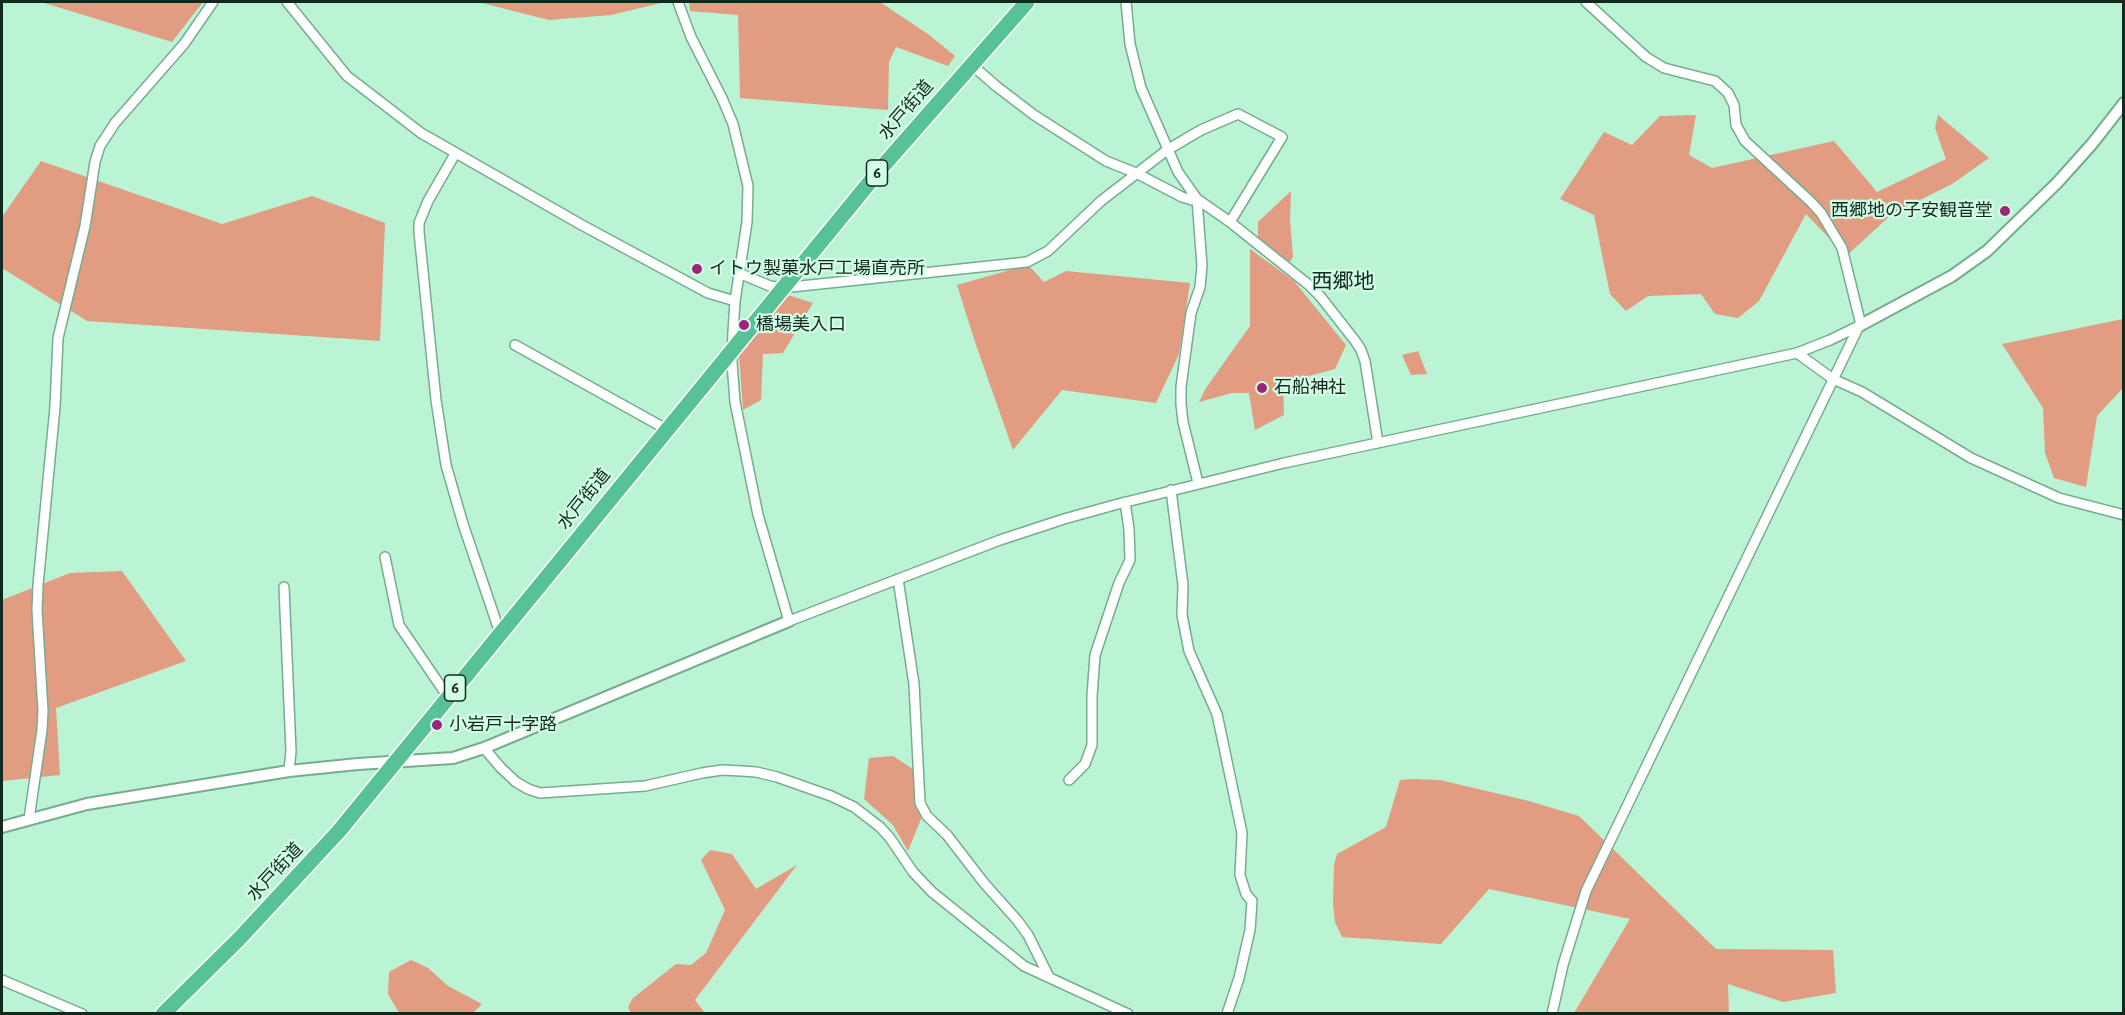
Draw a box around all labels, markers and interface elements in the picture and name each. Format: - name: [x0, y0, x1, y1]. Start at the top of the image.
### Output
- street label: 水戸街道: [874, 76, 938, 144]
- road number: 6: [866, 160, 888, 186]
- place label: 西郷地の子安観音堂: [1831, 200, 1993, 222]
- marker: 西郷地の子安観音堂: [1998, 204, 2012, 218]
- place label: イトウ製菓水戸工場直売所: [709, 258, 925, 280]
- marker: イトウ製菓水戸工場直売所: [690, 262, 704, 276]
- district label: 西郷地: [1312, 269, 1374, 295]
- place label: 橋場美入口: [756, 314, 846, 336]
- marker: 橋場美入口: [737, 318, 751, 332]
- place label: 石船神社: [1274, 377, 1346, 399]
- marker: 石船神社: [1255, 381, 1269, 395]
- street label: 水戸街道: [553, 464, 615, 534]
- road number: 6: [444, 675, 466, 701]
- place label: 小岩戸十字路: [449, 714, 557, 736]
- marker: 小岩戸十字路: [430, 718, 444, 732]
- street label: 水戸街道: [243, 838, 307, 906]

